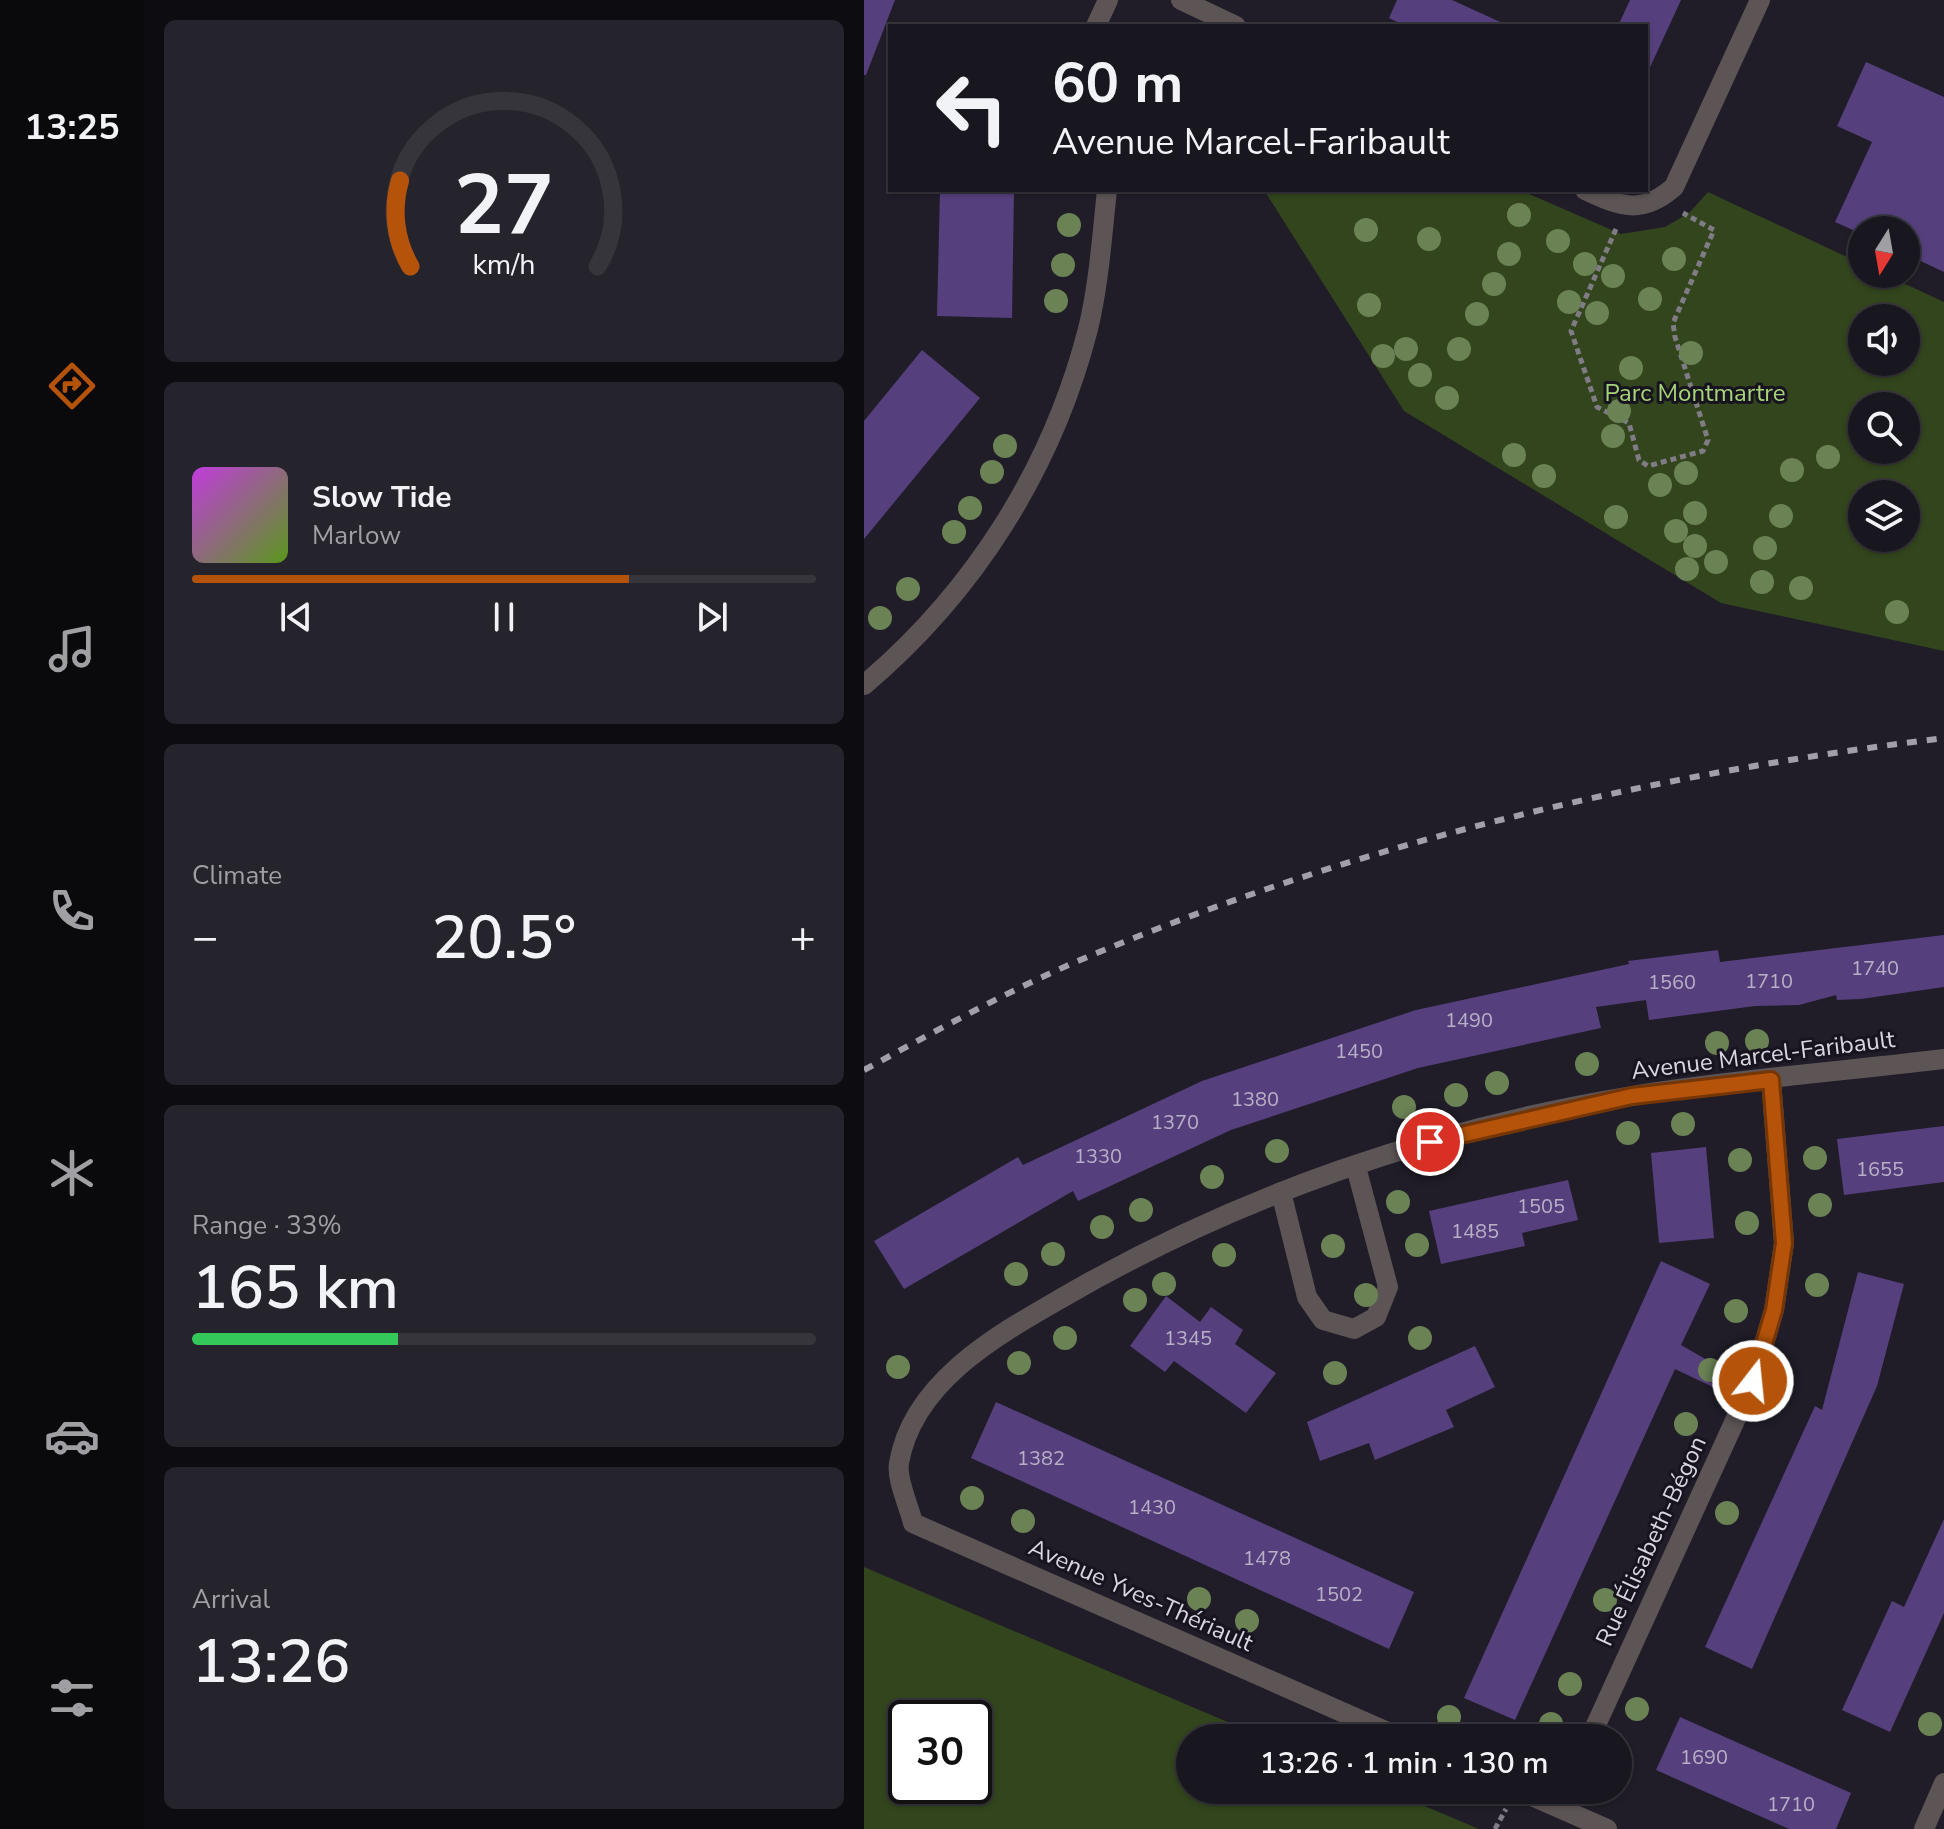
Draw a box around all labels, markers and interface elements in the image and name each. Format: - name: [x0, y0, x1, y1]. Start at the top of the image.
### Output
- text: 60 m: [1052, 45, 1183, 122]
- icon: left: [920, 56, 1024, 160]
- text: 13:25: [24, 103, 120, 152]
- text: Avenue Marcel-Faribault: [1052, 118, 1450, 167]
- text: 27: [454, 148, 554, 261]
- north arrow: [1848, 216, 1920, 288]
- map controls: [1848, 216, 1920, 552]
- text: km/h: [473, 245, 535, 284]
- button: sound: [1848, 304, 1920, 376]
- icon: directions: [44, 358, 100, 414]
- park label: Parc Montmartre: [1604, 377, 1786, 409]
- button: search: [1848, 392, 1920, 464]
- text: Slow Tide: [312, 477, 452, 518]
- button: layers: [1848, 480, 1920, 552]
- text: Marlow: [312, 518, 401, 553]
- icon: previous: [274, 595, 318, 639]
- icon: pause: [482, 595, 526, 639]
- icon: next: [690, 595, 734, 639]
- icon: music: [44, 621, 100, 677]
- text: Climate: [192, 858, 282, 893]
- icon: phone: [44, 883, 100, 939]
- text: 20.5°: [432, 897, 576, 979]
- text: −: [192, 908, 218, 968]
- text: +: [790, 908, 816, 968]
- house number: 1740: [1851, 955, 1899, 982]
- house number: 1710: [1745, 968, 1793, 995]
- house number: 1560: [1648, 969, 1696, 996]
- house number: 1490: [1445, 1007, 1493, 1034]
- street label: Avenue Marcel-Faribault: [1629, 1023, 1897, 1087]
- house number: 1450: [1335, 1038, 1383, 1065]
- house number: 1380: [1231, 1086, 1279, 1113]
- pin: [1396, 1108, 1464, 1176]
- house number: 1370: [1151, 1109, 1199, 1136]
- icon: arrive: [1408, 1120, 1452, 1164]
- house number: 1330: [1074, 1143, 1122, 1170]
- icon: climate: [44, 1145, 100, 1201]
- house number: 1655: [1856, 1156, 1904, 1183]
- house number: 1505: [1517, 1193, 1565, 1220]
- text: Range · 33%: [192, 1208, 342, 1243]
- house number: 1485: [1451, 1218, 1499, 1245]
- text: 165 km: [192, 1247, 399, 1329]
- house number: 1345: [1164, 1325, 1212, 1352]
- position arrow: [1711, 1339, 1795, 1423]
- icon: car: [44, 1408, 100, 1464]
- street label: Rue Élisabeth-Bégon: [1588, 1431, 1714, 1651]
- house number: 1382: [1017, 1445, 1065, 1472]
- house number: 1430: [1128, 1494, 1176, 1521]
- street label: Avenue Yves-Thériault: [1024, 1531, 1259, 1659]
- house number: 1478: [1243, 1545, 1291, 1572]
- house number: 1502: [1315, 1581, 1363, 1608]
- text: Arrival: [192, 1582, 270, 1617]
- text: 13:26: [192, 1621, 350, 1703]
- icon: filters: [44, 1670, 100, 1726]
- speed limit sign: 30: [888, 1700, 992, 1804]
- text: 13:26 · 1 min · 130 m: [1259, 1743, 1549, 1784]
- house number: 1690: [1680, 1744, 1728, 1771]
- house number: 1710: [1767, 1791, 1815, 1818]

